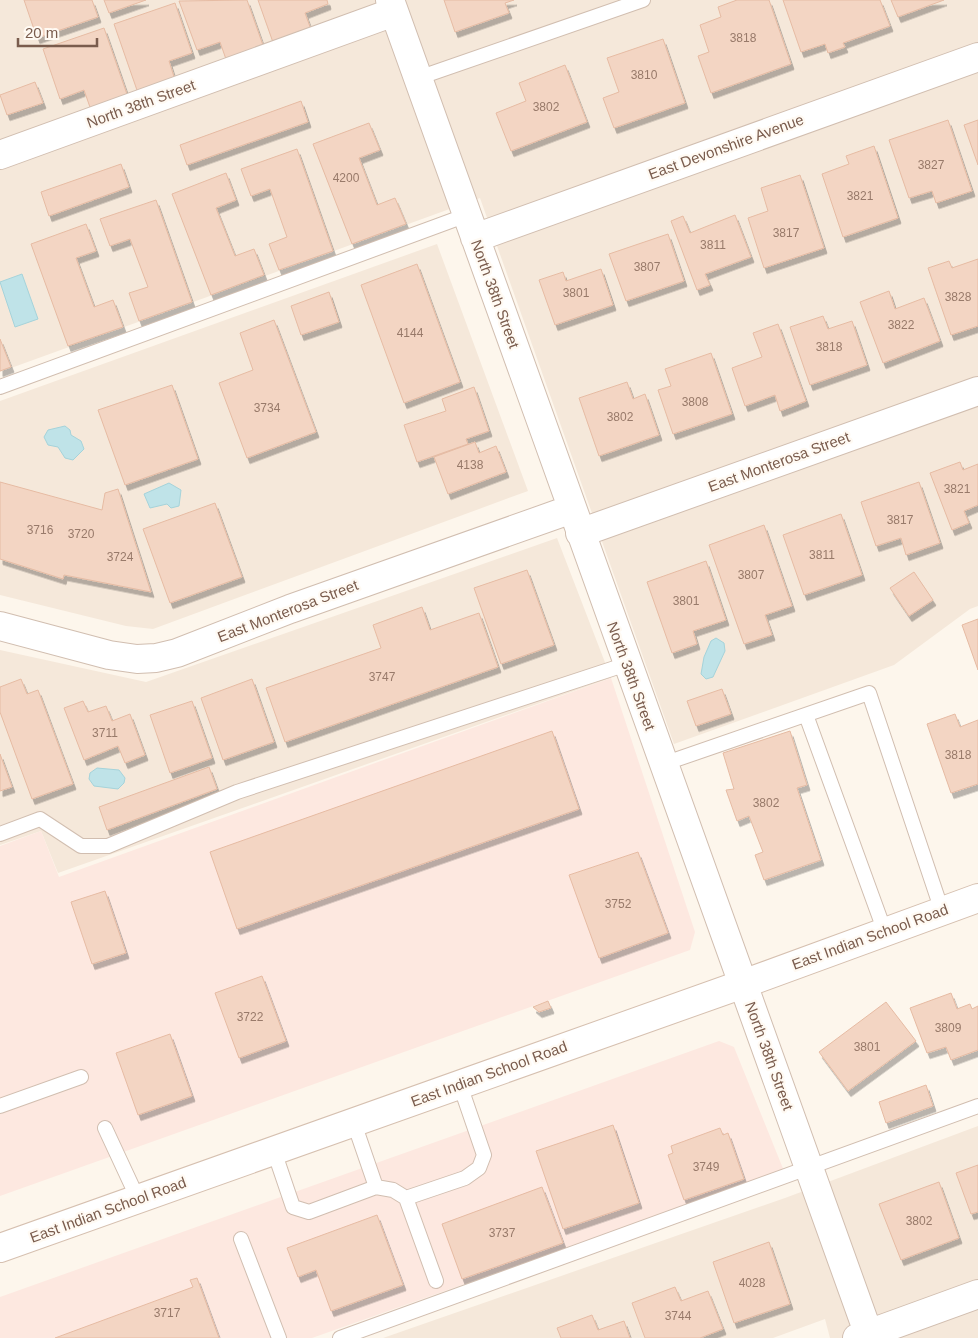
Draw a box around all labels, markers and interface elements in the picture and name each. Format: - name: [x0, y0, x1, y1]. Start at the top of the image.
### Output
- scale bar: [18, 15, 96, 47]
- text: 20 m: [25, 24, 58, 41]
- house number: 3818: [730, 31, 757, 45]
- house number: 3810: [631, 68, 658, 82]
- street label: North 38th Street: [84, 76, 198, 131]
- house number: 3802: [533, 100, 560, 114]
- street label: East Devonshire Avenue: [646, 110, 806, 183]
- house number: 3827: [918, 158, 945, 172]
- house number: 4200: [333, 171, 360, 185]
- house number: 3821: [847, 189, 874, 203]
- house number: 3817: [773, 226, 800, 240]
- street label: North 38th Street: [468, 237, 523, 351]
- house number: 3811: [700, 238, 726, 252]
- house number: 3807: [634, 260, 661, 274]
- house number: 3801: [563, 286, 590, 300]
- house number: 3828: [945, 290, 972, 304]
- house number: 3822: [888, 318, 915, 332]
- house number: 4144: [397, 326, 424, 340]
- house number: 3818: [816, 340, 843, 354]
- house number: 3808: [682, 395, 709, 409]
- house number: 3734: [254, 401, 281, 415]
- house number: 3802: [607, 410, 634, 424]
- street label: East Monterosa Street: [706, 428, 853, 495]
- house number: 4138: [457, 458, 484, 472]
- house number: 3821: [944, 482, 971, 496]
- house number: 3817: [887, 513, 914, 527]
- house number: 3716: [27, 523, 54, 537]
- house number: 3720: [68, 527, 95, 541]
- house number: 3811: [809, 548, 835, 562]
- house number: 3724: [107, 550, 134, 564]
- house number: 3807: [738, 568, 765, 582]
- street label: East Monterosa Street: [215, 576, 361, 645]
- house number: 3801: [673, 594, 700, 608]
- street label: North 38th Street: [604, 619, 659, 733]
- house number: 3747: [369, 670, 396, 684]
- house number: 3711: [92, 726, 118, 740]
- house number: 3818: [945, 748, 972, 762]
- house number: 3802: [753, 796, 780, 810]
- house number: 3752: [605, 897, 632, 911]
- street label: East Indian School Road: [789, 900, 950, 973]
- street label: North 38th Street: [742, 999, 797, 1113]
- house number: 3722: [237, 1010, 264, 1024]
- house number: 3809: [935, 1021, 962, 1035]
- street label: East Indian School Road: [408, 1037, 569, 1110]
- house number: 3801: [854, 1040, 881, 1054]
- house number: 3749: [693, 1160, 720, 1174]
- street label: East Indian School Road: [27, 1173, 188, 1246]
- house number: 3802: [906, 1214, 933, 1228]
- house number: 3737: [489, 1226, 516, 1240]
- house number: 4028: [739, 1276, 766, 1290]
- house number: 3717: [154, 1306, 181, 1320]
- house number: 3744: [665, 1309, 692, 1323]

